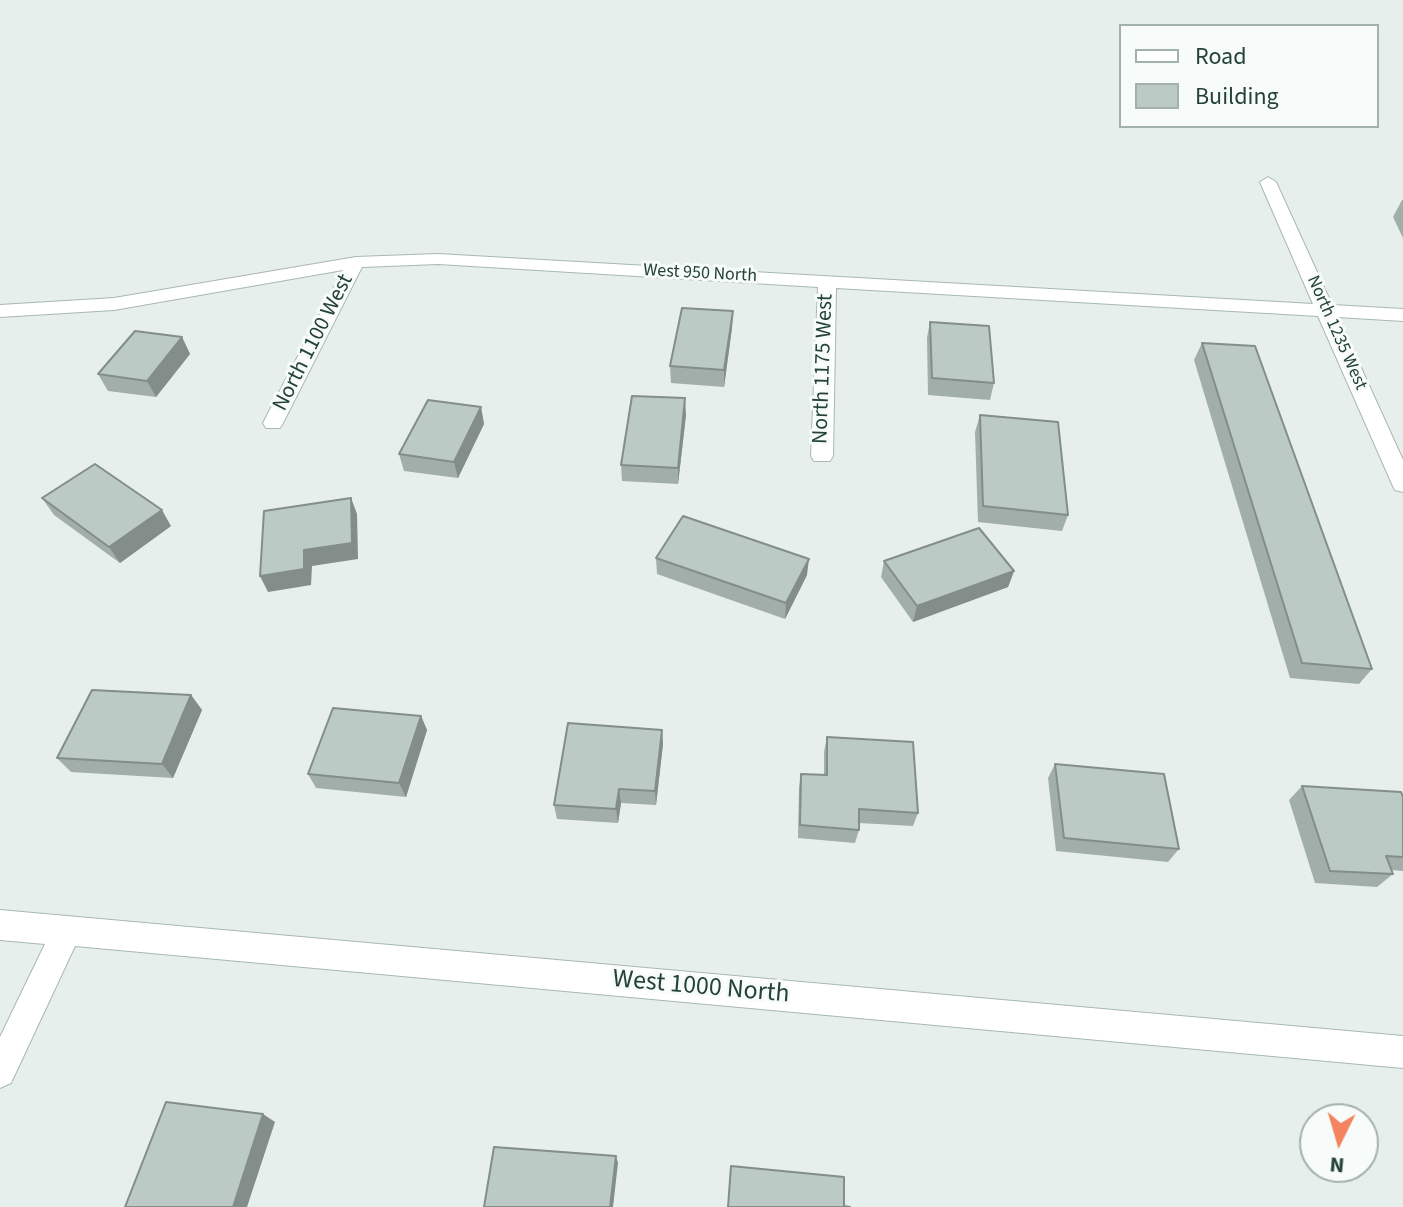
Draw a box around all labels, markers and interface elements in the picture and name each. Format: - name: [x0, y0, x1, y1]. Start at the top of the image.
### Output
- legend: [1119, 24, 1379, 128]
- text: Road: [1195, 39, 1247, 74]
- text: Building: [1195, 79, 1279, 114]
- street label: West 950 North: [643, 260, 757, 288]
- street label: North 1100 West: [268, 270, 360, 416]
- street label: North 1235 West: [1301, 272, 1371, 394]
- street label: North 1175 West: [808, 294, 840, 444]
- street label: West 1000 North: [611, 965, 791, 1011]
- north arrow: [1299, 1103, 1379, 1183]
- text: N: [1328, 1148, 1346, 1181]

